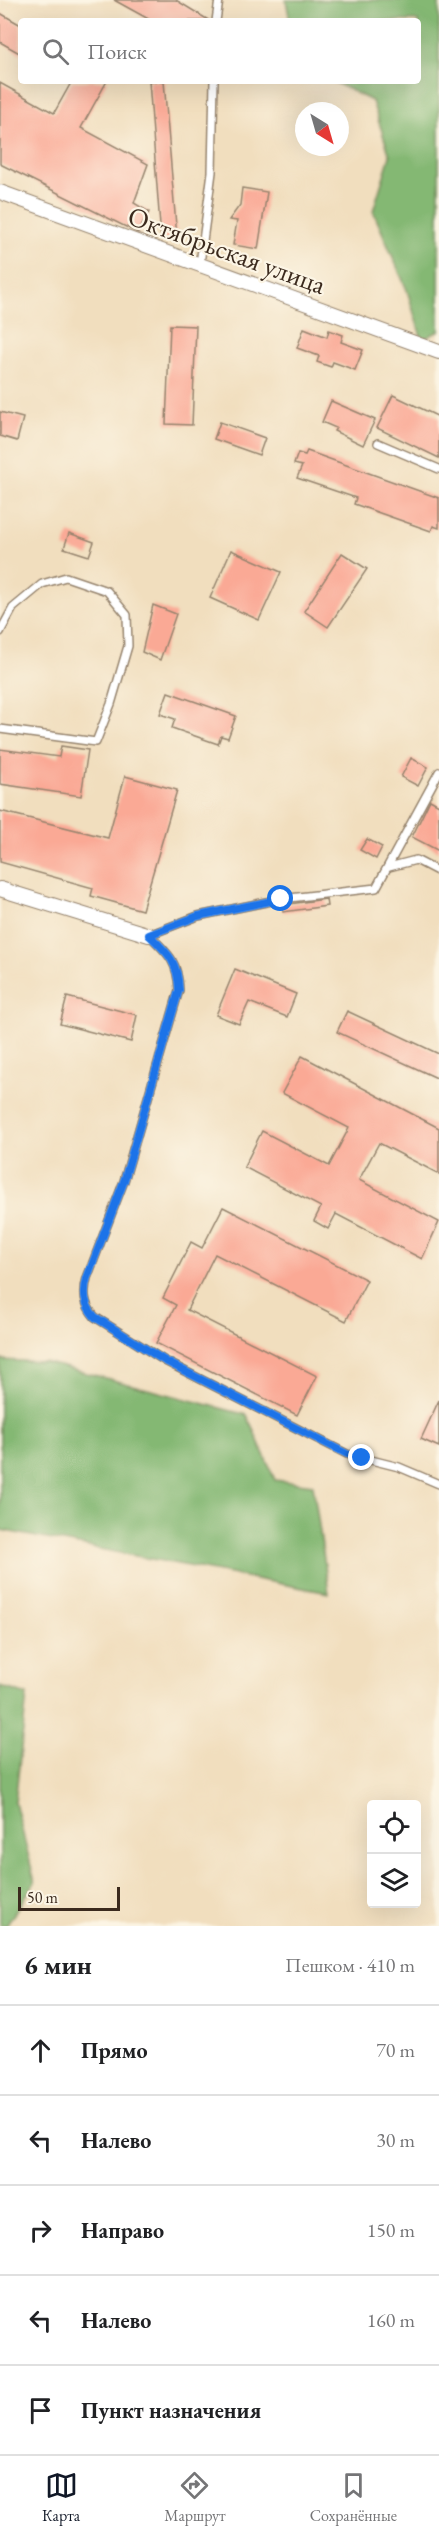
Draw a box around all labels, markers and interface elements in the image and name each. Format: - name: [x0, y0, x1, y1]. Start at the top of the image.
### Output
- search box: [18, 18, 421, 84]
- icon: search: [39, 35, 72, 68]
- text: Поиск: [87, 37, 147, 66]
- north arrow: [295, 102, 349, 156]
- street label: Октябрьская улица: [123, 198, 331, 302]
- route start: [267, 885, 293, 911]
- route end: [348, 1444, 374, 1470]
- map controls: [367, 1800, 421, 1908]
- button: locate: [367, 1800, 421, 1854]
- button: layers: [367, 1854, 421, 1908]
- scale bar: [18, 1884, 120, 1912]
- text: 50 m: [27, 1887, 58, 1908]
- text: 6 мин: [24, 1948, 92, 1982]
- text: Пешком · 410 m: [285, 1952, 415, 1978]
- icon: ahead: [24, 2034, 57, 2067]
- text: Прямо: [81, 2036, 148, 2065]
- text: 70 m: [376, 2037, 415, 2063]
- icon: left: [24, 2124, 57, 2157]
- text: Налево: [81, 2126, 151, 2155]
- text: 30 m: [376, 2127, 415, 2153]
- icon: right: [24, 2214, 57, 2247]
- text: Направо: [81, 2216, 164, 2245]
- text: 150 m: [367, 2217, 415, 2243]
- icon: left: [24, 2304, 57, 2337]
- text: Налево: [81, 2306, 151, 2335]
- text: 160 m: [367, 2307, 415, 2333]
- icon: arrive: [24, 2394, 57, 2427]
- text: Пункт назначения: [81, 2396, 261, 2425]
- tab: Карта: [42, 2469, 80, 2526]
- tab: Маршрут: [164, 2469, 226, 2526]
- tab: Сохранённые: [310, 2469, 397, 2526]

